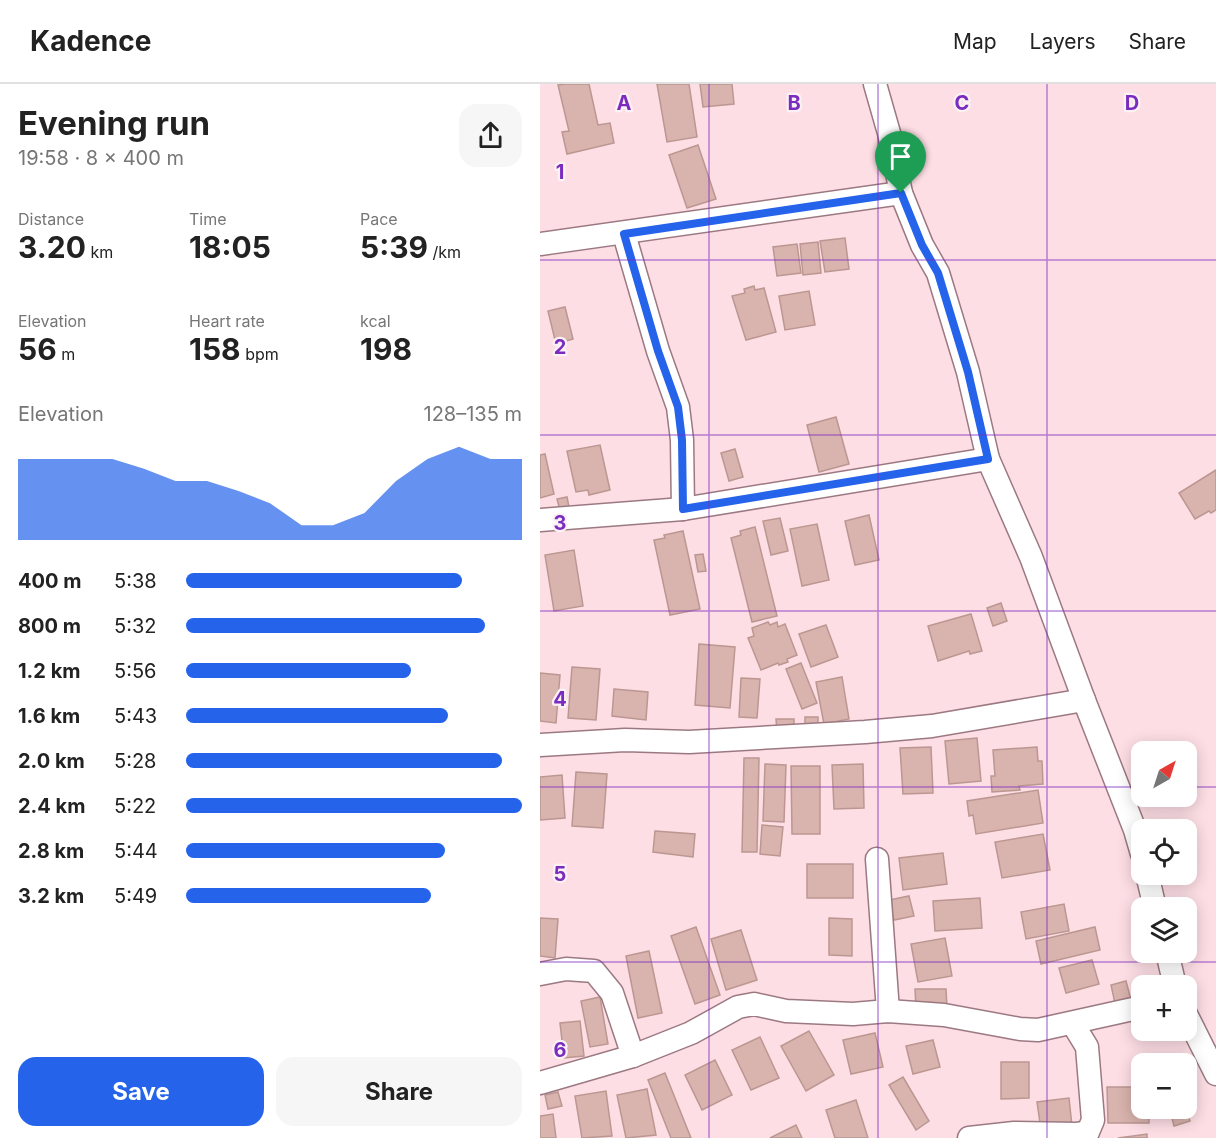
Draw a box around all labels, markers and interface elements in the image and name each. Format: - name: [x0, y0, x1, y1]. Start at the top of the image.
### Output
- text: Kadence: [30, 24, 151, 58]
- text: Map: [953, 29, 997, 54]
- text: Layers: [1030, 29, 1096, 54]
- text: Share: [1129, 29, 1186, 54]
- text: A: [617, 91, 632, 115]
- text: B: [787, 91, 801, 115]
- text: C: [955, 91, 969, 115]
- text: D: [1125, 91, 1139, 115]
- text: Evening run: [18, 103, 210, 143]
- button: share: [459, 104, 522, 167]
- pin: [875, 131, 926, 193]
- icon: arrive: [884, 140, 917, 173]
- text: 19:58 · 8 × 400 m: [18, 146, 184, 170]
- text: 1: [556, 160, 564, 184]
- text: Distance: [18, 209, 84, 229]
- text: Time: [189, 209, 227, 229]
- text: Pace: [360, 209, 398, 229]
- text: 3.20: [18, 229, 86, 265]
- text: 18:05: [189, 229, 271, 265]
- text: 5:39: [360, 229, 428, 265]
- text: km: [86, 242, 113, 262]
- text: /km: [428, 242, 461, 262]
- text: Elevation: [18, 311, 87, 331]
- text: Heart rate: [189, 311, 265, 331]
- text: kcal: [360, 311, 391, 331]
- text: 56: [18, 331, 57, 367]
- text: 158: [189, 331, 241, 367]
- text: 198: [360, 331, 412, 367]
- text: 2: [554, 335, 566, 359]
- text: m: [57, 344, 75, 364]
- text: bpm: [241, 344, 279, 364]
- text: Elevation: [18, 402, 104, 426]
- text: 128–135 m: [424, 402, 522, 426]
- text: 3: [554, 511, 566, 535]
- text: 400 m: [18, 569, 82, 593]
- text: 5:38: [114, 569, 157, 593]
- text: 800 m: [18, 614, 81, 638]
- text: 5:32: [114, 614, 156, 638]
- text: 1.2 km: [18, 659, 81, 683]
- text: 5:56: [114, 659, 156, 683]
- text: 4: [553, 687, 567, 711]
- text: 1.6 km: [18, 704, 80, 728]
- text: 5:43: [114, 704, 157, 728]
- north arrow: [1131, 741, 1197, 807]
- map controls: [1131, 741, 1197, 1119]
- text: 2.0 km: [18, 749, 85, 773]
- text: 5:28: [114, 749, 157, 773]
- text: 2.4 km: [18, 794, 85, 818]
- text: 5:22: [114, 794, 156, 818]
- button: locate: [1131, 819, 1197, 885]
- text: 2.8 km: [18, 839, 84, 863]
- text: 5:44: [114, 839, 158, 863]
- text: 5: [554, 862, 566, 886]
- text: 3.2 km: [18, 884, 84, 908]
- text: 5:49: [114, 884, 157, 908]
- button: layers: [1131, 897, 1197, 963]
- button: +: [1131, 975, 1197, 1041]
- text: 6: [554, 1038, 567, 1062]
- button: −: [1131, 1053, 1197, 1119]
- button: Save: [18, 1057, 264, 1126]
- button: Share: [276, 1057, 522, 1126]

